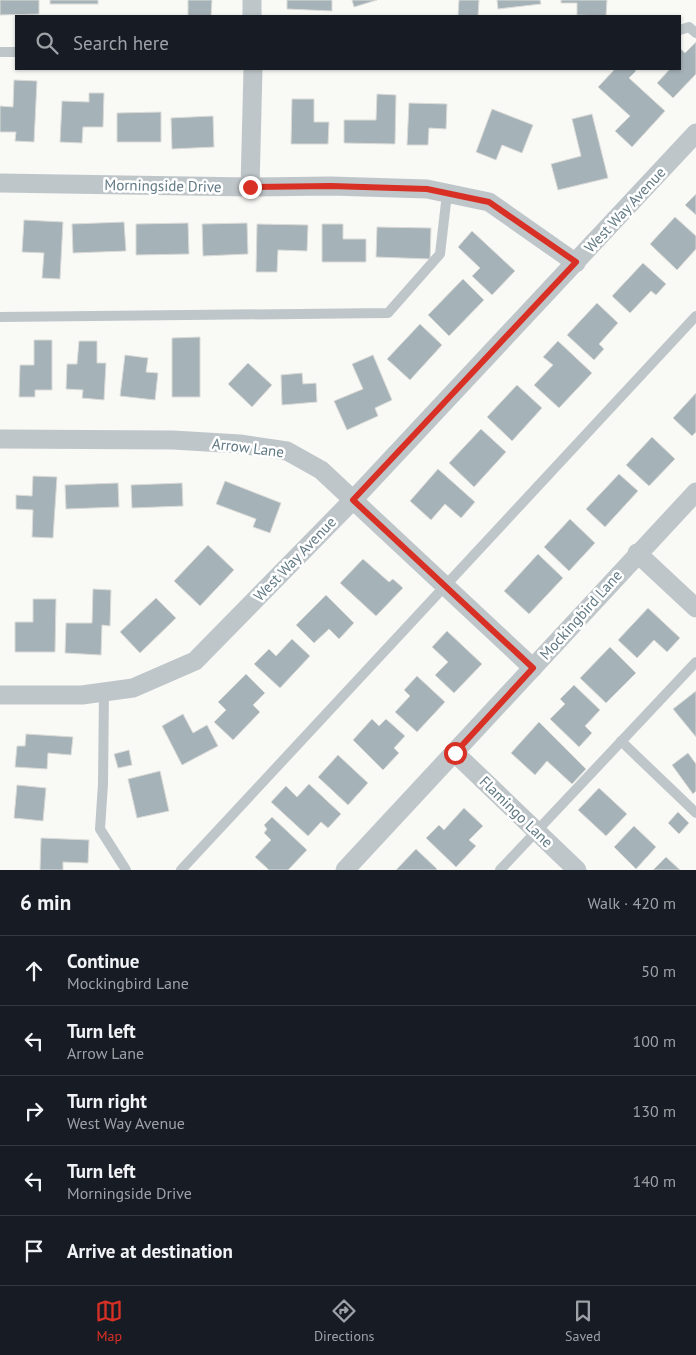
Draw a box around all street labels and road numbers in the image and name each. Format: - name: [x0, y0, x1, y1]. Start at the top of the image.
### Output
- street label: West Way Avenue: [580, 163, 669, 257]
- street label: Morningside Drive: [104, 175, 222, 196]
- street label: Arrow Lane: [211, 434, 285, 461]
- street label: West Way Avenue: [249, 512, 340, 605]
- street label: Mockingbird Lane: [535, 566, 626, 663]
- street label: Flamingo Lane: [476, 772, 557, 851]

